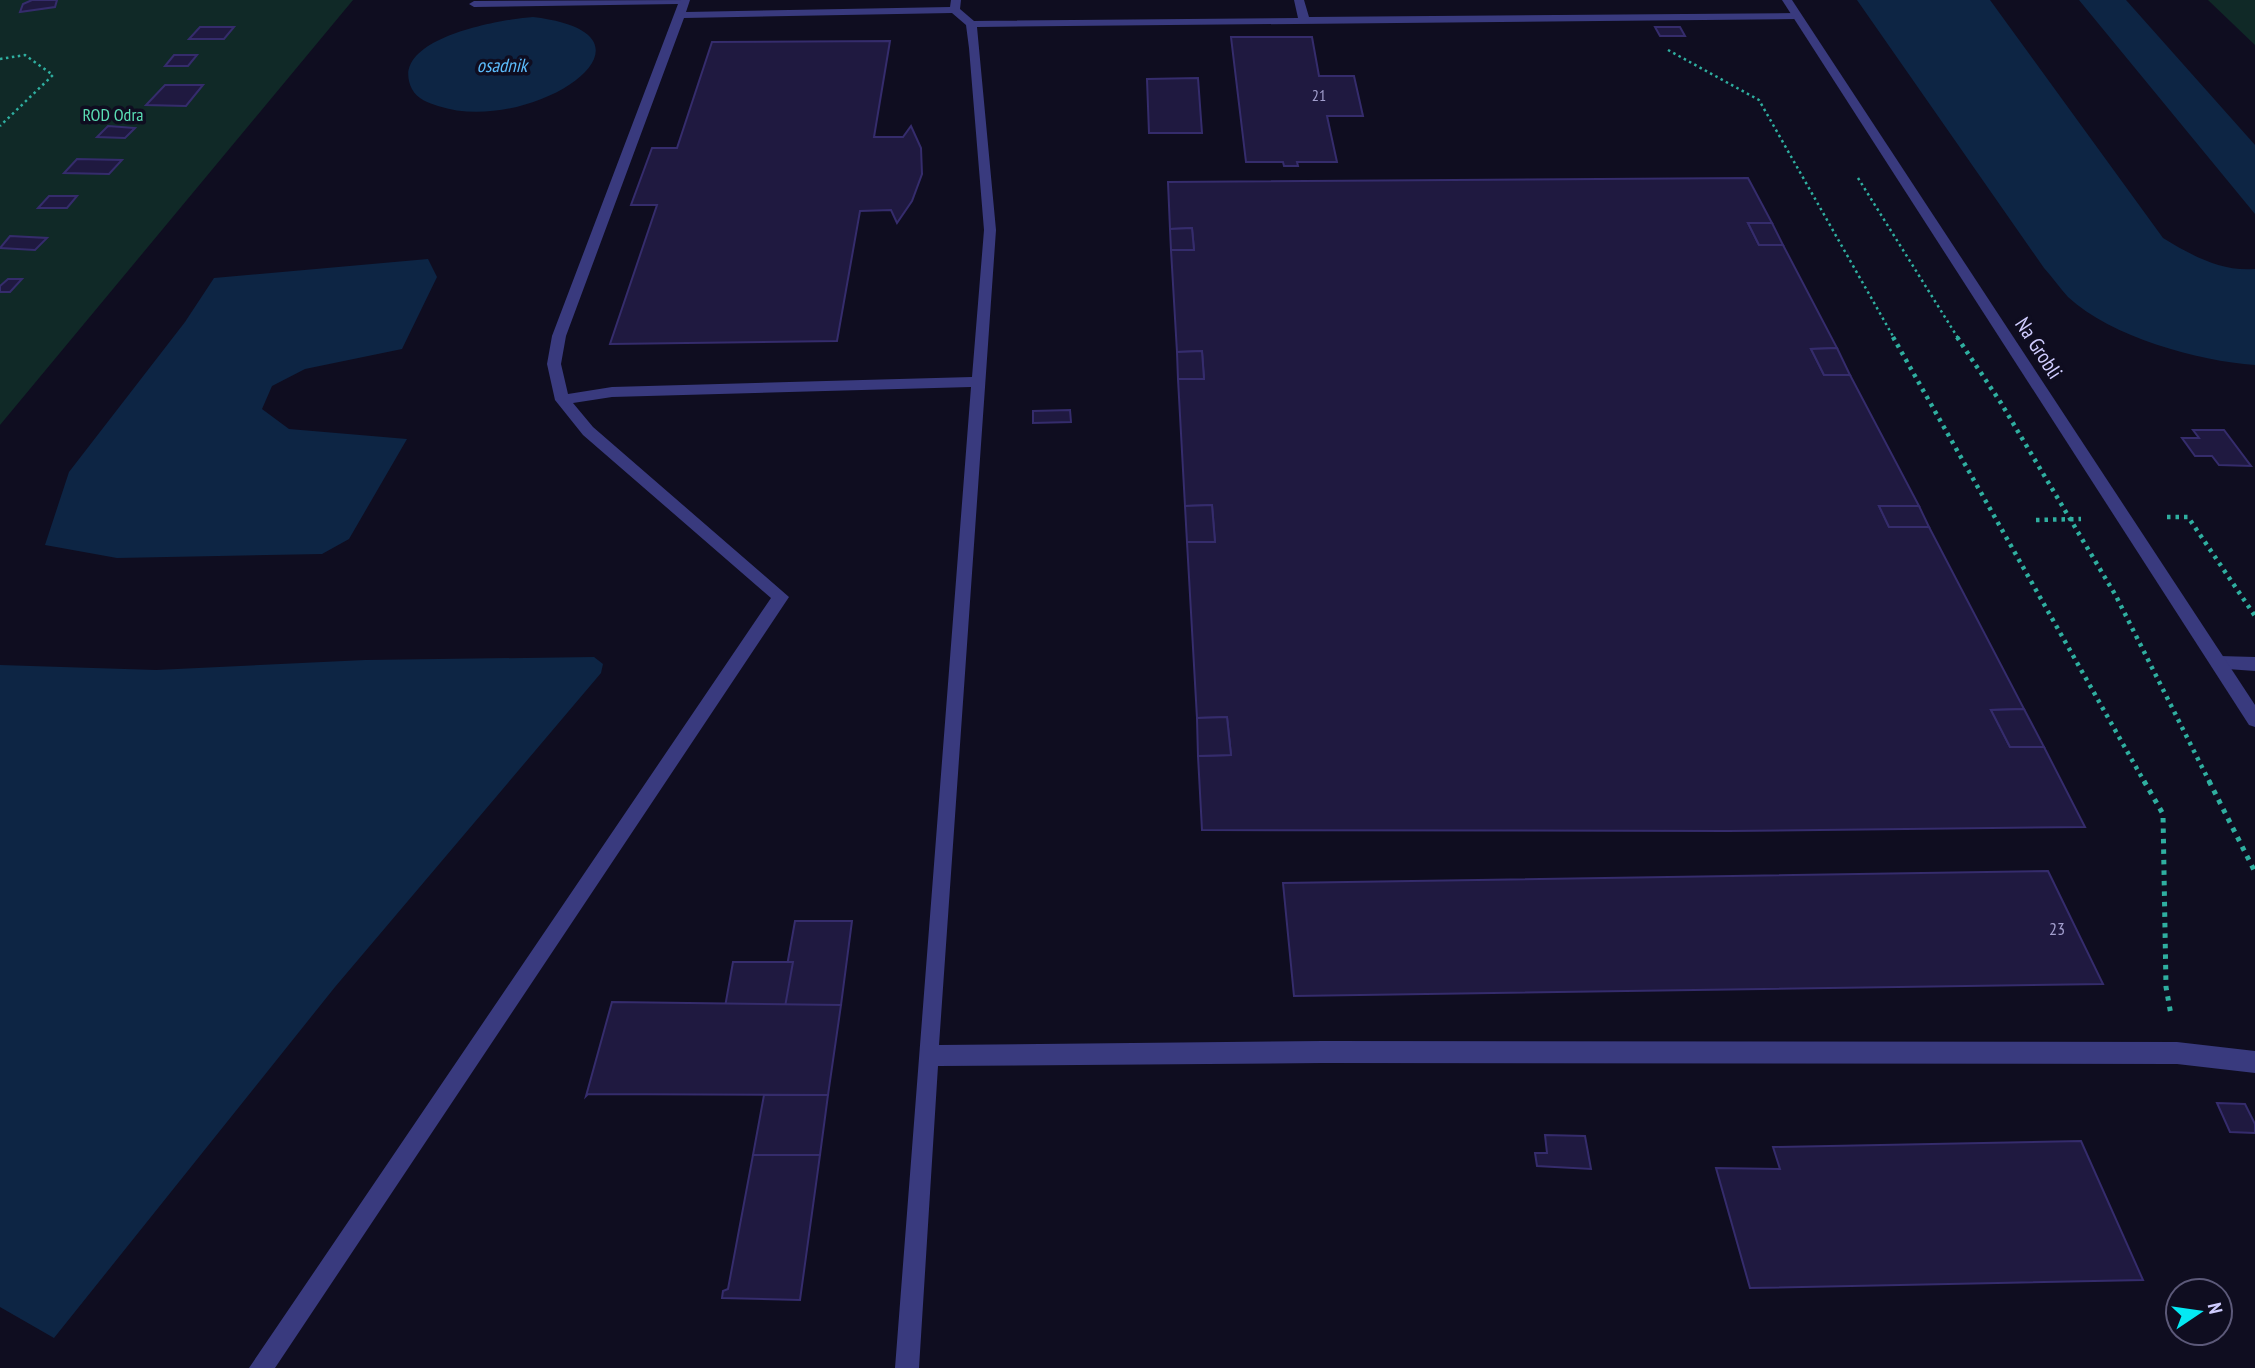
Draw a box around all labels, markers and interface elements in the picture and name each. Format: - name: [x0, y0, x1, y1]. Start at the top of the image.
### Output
- water label: osadnik: [477, 53, 530, 77]
- house number: 21: [1312, 85, 1326, 105]
- park label: ROD Odra: [82, 103, 144, 126]
- street label: Na Grobli: [2009, 312, 2069, 384]
- house number: 23: [2049, 917, 2065, 940]
- north arrow: [2164, 1277, 2234, 1347]
- text: N: [2203, 1300, 2228, 1316]

